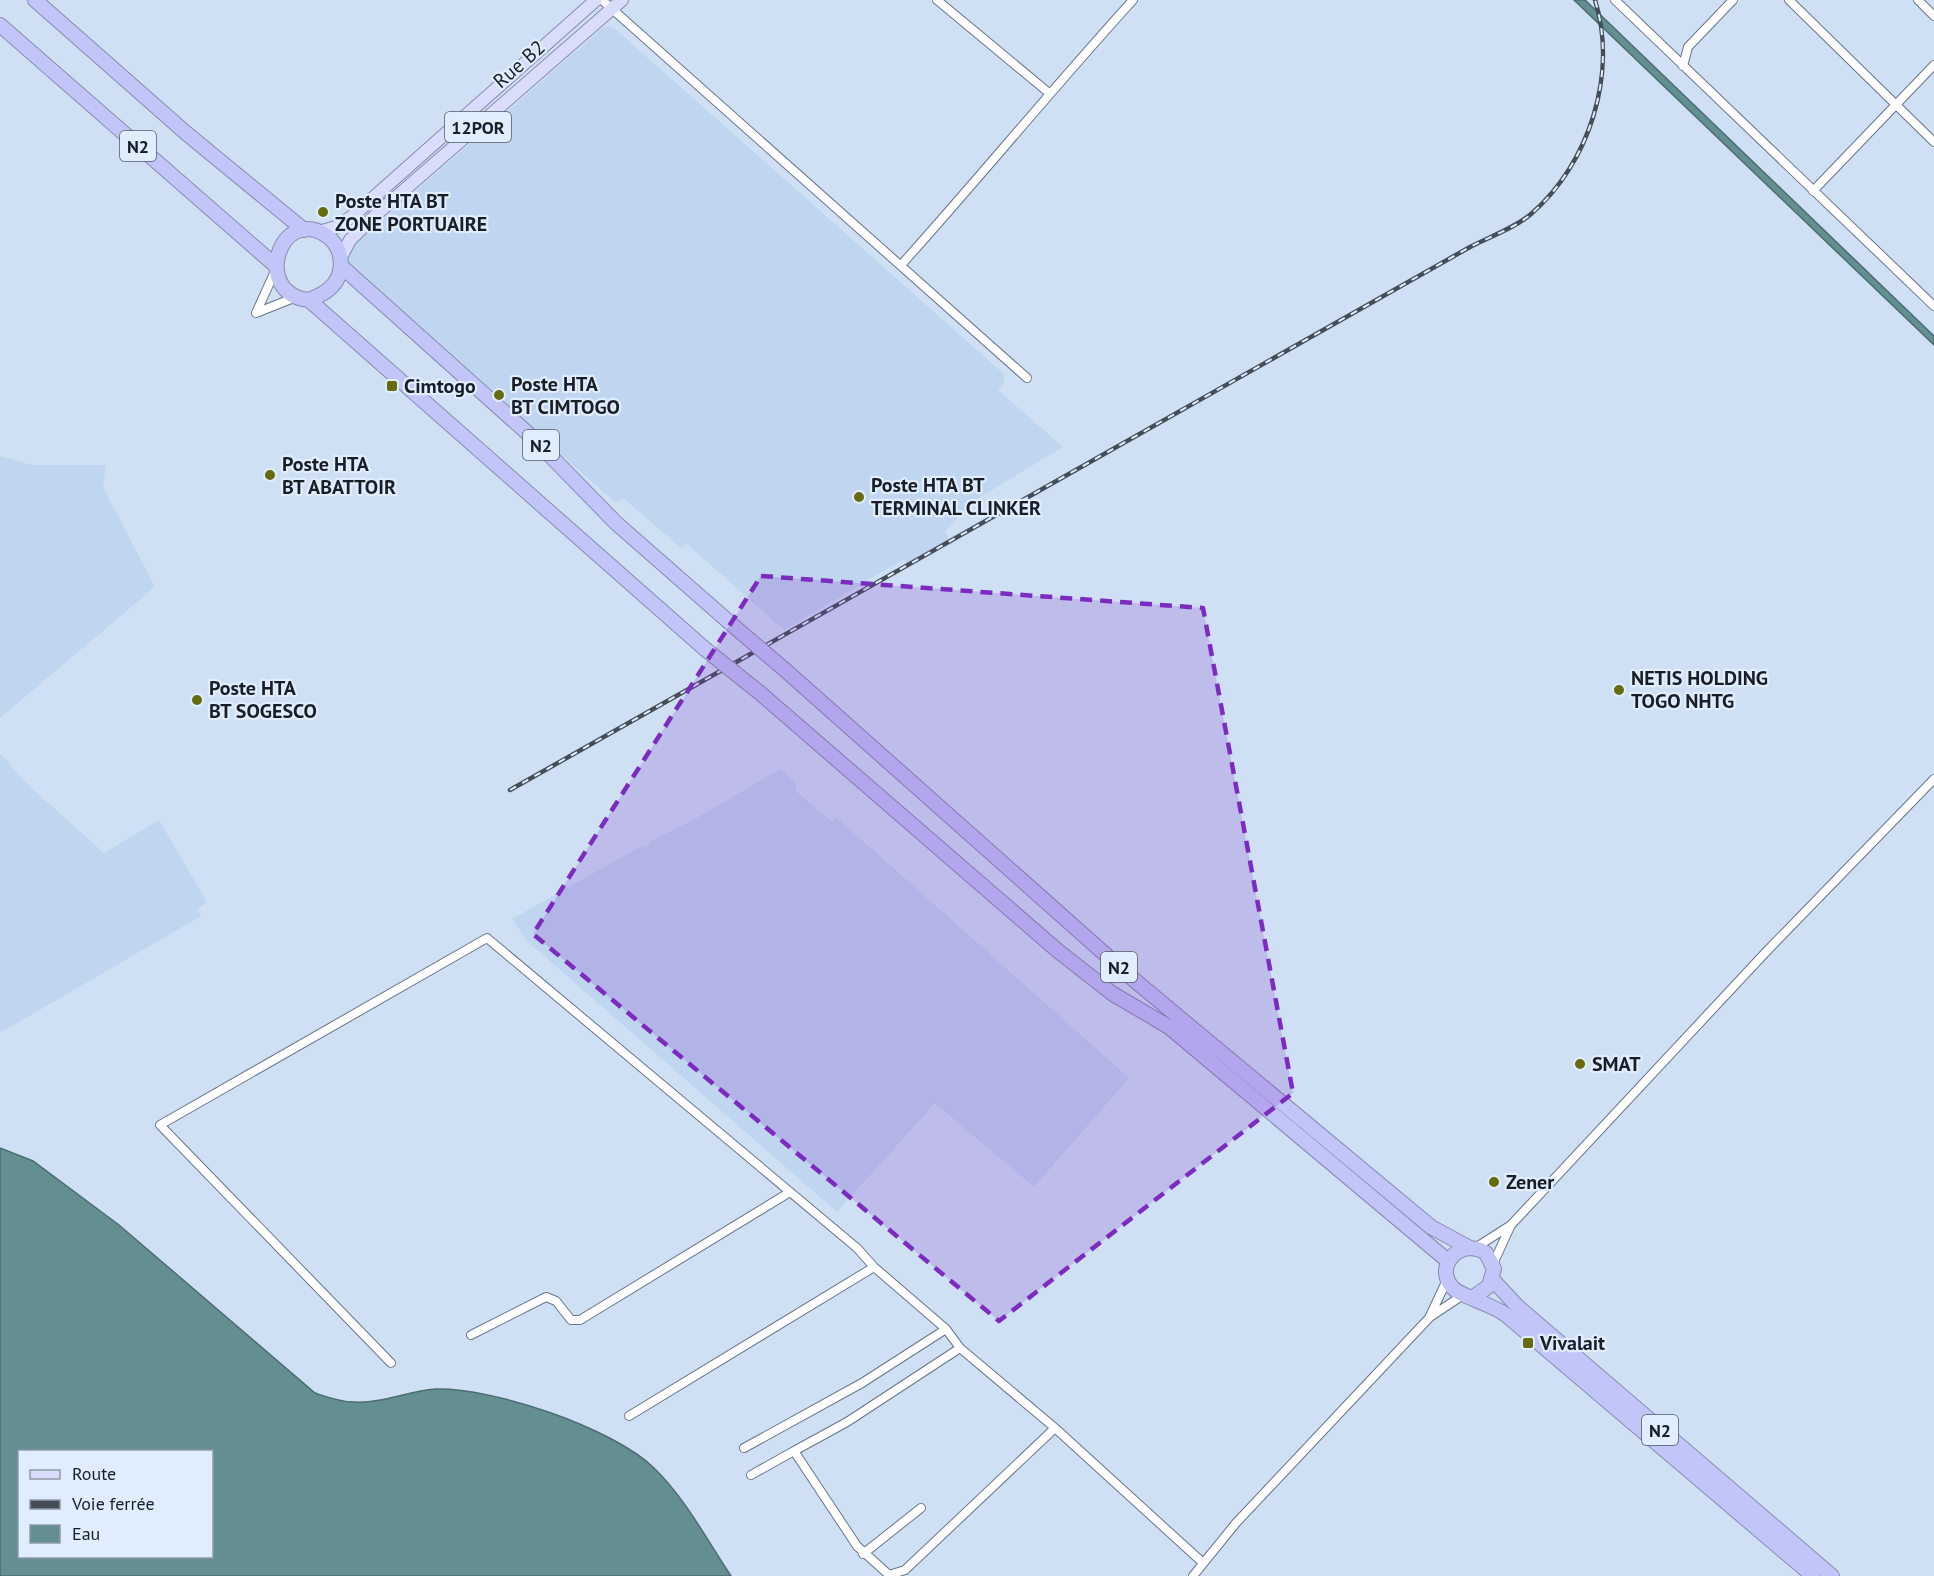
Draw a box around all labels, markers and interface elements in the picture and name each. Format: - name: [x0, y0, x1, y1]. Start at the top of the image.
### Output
- street label: Rue B2: [488, 34, 550, 94]
- road number: 12POR: [445, 112, 511, 142]
- road number: N2: [120, 131, 156, 161]
- place label: Poste HTA BT ZONE PORTUAIRE: [335, 188, 487, 237]
- marker: Poste HTA BT ZONE PORTUAIRE: [316, 205, 330, 219]
- place label: Poste HTA BT CIMTOGO: [511, 371, 620, 420]
- place label: Cimtogo: [404, 373, 476, 399]
- marker: Cimtogo: [385, 379, 399, 393]
- marker: Poste HTA BT CIMTOGO: [492, 388, 506, 402]
- road number: N2: [523, 430, 559, 460]
- place label: Poste HTA BT ABATTOIR: [282, 451, 396, 500]
- marker: Poste HTA BT ABATTOIR: [263, 468, 277, 482]
- place label: Poste HTA BT TERMINAL CLINKER: [871, 472, 1041, 521]
- marker: Poste HTA BT TERMINAL CLINKER: [852, 490, 866, 504]
- place label: NETIS HOLDING TOGO NHTG: [1631, 665, 1768, 714]
- place label: Poste HTA BT SOGESCO: [209, 675, 317, 724]
- marker: NETIS HOLDING TOGO NHTG: [1612, 683, 1626, 697]
- marker: Poste HTA BT SOGESCO: [190, 693, 204, 707]
- road number: N2: [1101, 952, 1137, 982]
- place label: SMAT: [1592, 1051, 1641, 1077]
- marker: SMAT: [1573, 1057, 1587, 1071]
- place label: Zener: [1506, 1169, 1554, 1195]
- marker: Zener: [1487, 1175, 1501, 1189]
- place label: Vivalait: [1539, 1330, 1605, 1356]
- marker: Vivalait: [1521, 1336, 1535, 1350]
- road number: N2: [1642, 1415, 1678, 1445]
- legend: [18, 1450, 213, 1558]
- text: Route: [72, 1462, 116, 1485]
- text: Voie ferrée: [71, 1492, 155, 1515]
- text: Eau: [72, 1522, 100, 1545]

